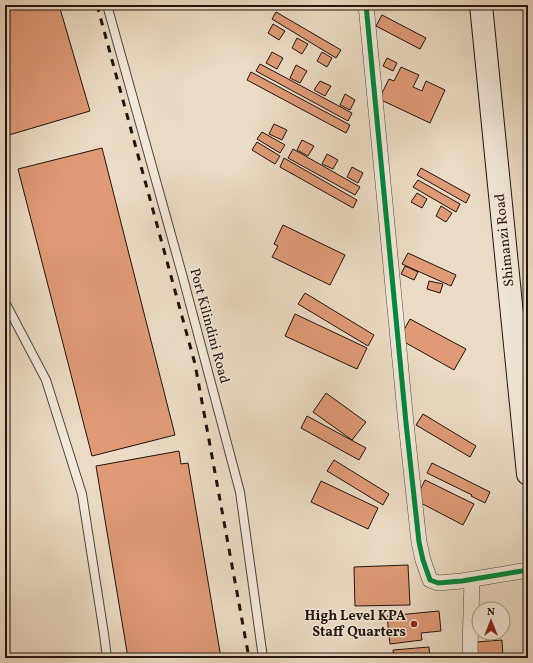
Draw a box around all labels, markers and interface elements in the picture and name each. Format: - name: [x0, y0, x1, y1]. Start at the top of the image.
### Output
- street label: Shimanzi Road: [491, 192, 519, 288]
- street label: Port Kilindini Road: [184, 266, 234, 386]
- north arrow: [471, 601, 511, 641]
- text: N: [487, 605, 495, 620]
- place label: High Level KPA Staff Quarters: [305, 607, 406, 642]
- marker: High Level KPA Staff Quarters: [409, 619, 419, 629]

